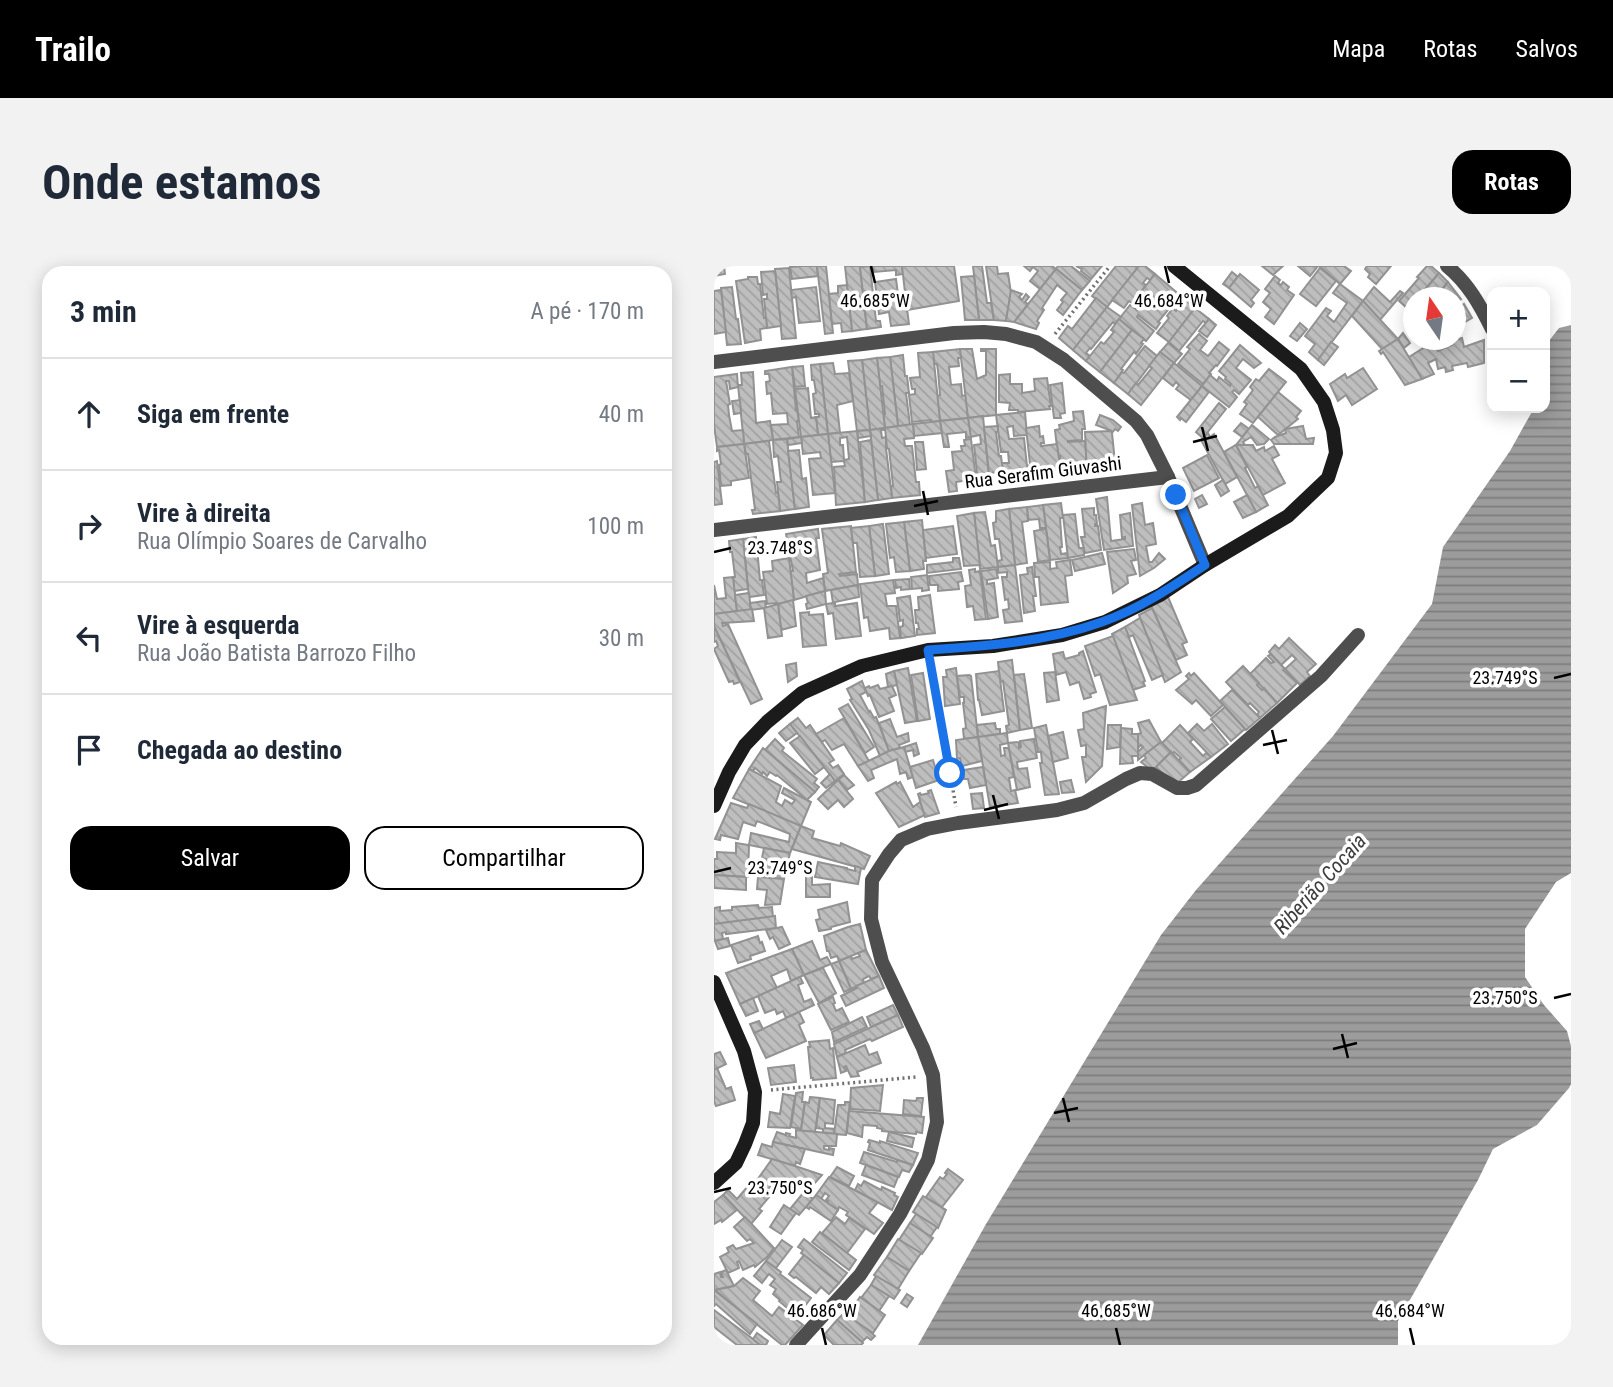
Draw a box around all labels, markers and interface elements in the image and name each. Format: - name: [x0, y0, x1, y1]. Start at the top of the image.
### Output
- text: Trailo: [35, 30, 111, 69]
- text: Mapa: [1332, 35, 1385, 63]
- text: Rotas: [1423, 35, 1477, 63]
- text: Salvos: [1515, 35, 1578, 63]
- button: Rotas: [1452, 150, 1571, 214]
- text: Onde estamos: [42, 154, 322, 211]
- north arrow: [1403, 287, 1466, 350]
- map controls: [1487, 287, 1550, 413]
- button: +: [1487, 287, 1550, 350]
- text: 46.685°W: [840, 290, 910, 311]
- text: 46.684°W: [1134, 290, 1204, 311]
- text: 3 min: [70, 294, 137, 329]
- text: A pé · 170 m: [531, 298, 644, 325]
- button: −: [1487, 350, 1550, 413]
- icon: ahead: [70, 395, 108, 433]
- text: Siga em frente: [137, 399, 289, 429]
- text: 40 m: [599, 401, 644, 428]
- street label: Rua Serafim Giuvashi: [963, 451, 1123, 494]
- route end: [1160, 479, 1191, 510]
- text: Vire à direita: [137, 498, 271, 528]
- icon: right: [70, 507, 108, 545]
- text: 100 m: [587, 513, 644, 540]
- text: Rua Olímpio Soares de Carvalho: [137, 528, 427, 555]
- text: 23.748°S: [747, 537, 813, 558]
- text: Vire à esquerda: [137, 610, 300, 640]
- icon: left: [70, 619, 108, 657]
- text: 30 m: [599, 625, 644, 652]
- text: Rua João Batista Barrozo Filho: [137, 640, 416, 667]
- text: 23.749°S: [1472, 667, 1538, 688]
- icon: arrive: [70, 731, 108, 769]
- text: Chegada ao destino: [137, 735, 342, 765]
- route start: [934, 757, 965, 788]
- button: Salvar: [70, 826, 350, 890]
- button: Compartilhar: [364, 826, 644, 890]
- water label: Riberião Cocaia: [1269, 829, 1371, 939]
- text: 23.749°S: [747, 857, 813, 878]
- text: 23.750°S: [1472, 987, 1538, 1008]
- text: 23.750°S: [747, 1177, 813, 1198]
- text: 46.686°W: [787, 1300, 857, 1321]
- text: 46.685°W: [1081, 1300, 1151, 1321]
- text: 46.684°W: [1375, 1300, 1445, 1321]

